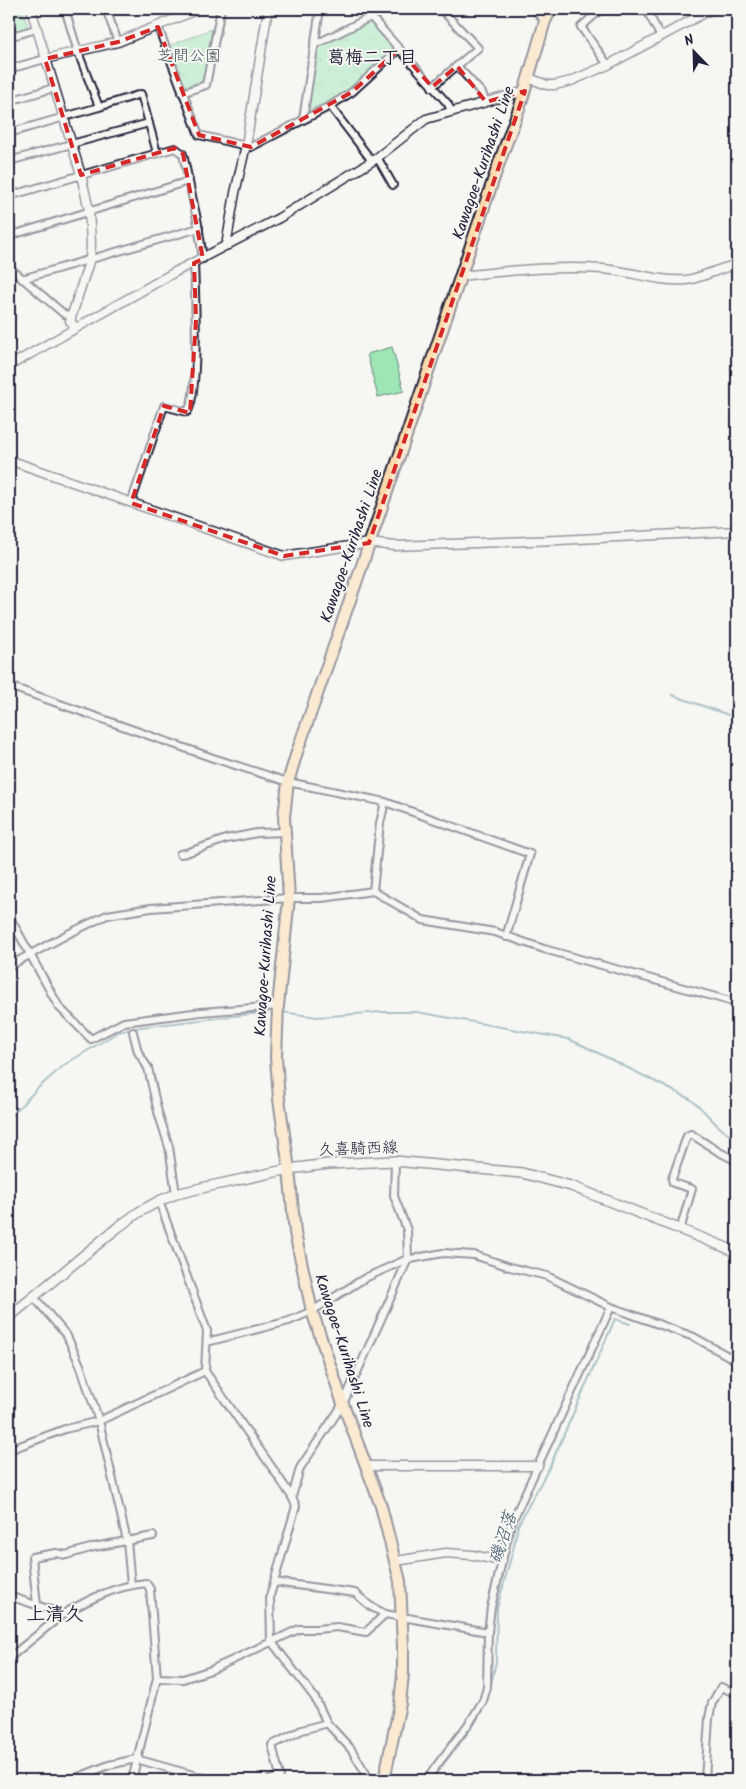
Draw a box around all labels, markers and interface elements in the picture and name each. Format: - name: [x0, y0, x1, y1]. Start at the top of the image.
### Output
- north arrow: [668, 28, 718, 78]
- text: N: [681, 29, 698, 53]
- park label: 芝間公園: [157, 44, 221, 69]
- district label: 葛梅二丁目: [327, 44, 417, 73]
- street label: Kawagoe-Kurihashi Line: [446, 83, 522, 243]
- street label: Kawagoe-Kurihashi Line: [314, 466, 390, 626]
- street label: Kawagoe-Kurihashi Line: [248, 875, 284, 1037]
- street label: 久喜騎西線: [318, 1135, 398, 1163]
- street label: Kawagoe-Kurihashi Line: [307, 1271, 381, 1431]
- water label: 磯沼落: [482, 1506, 527, 1568]
- district label: 上清久: [26, 1600, 84, 1630]

